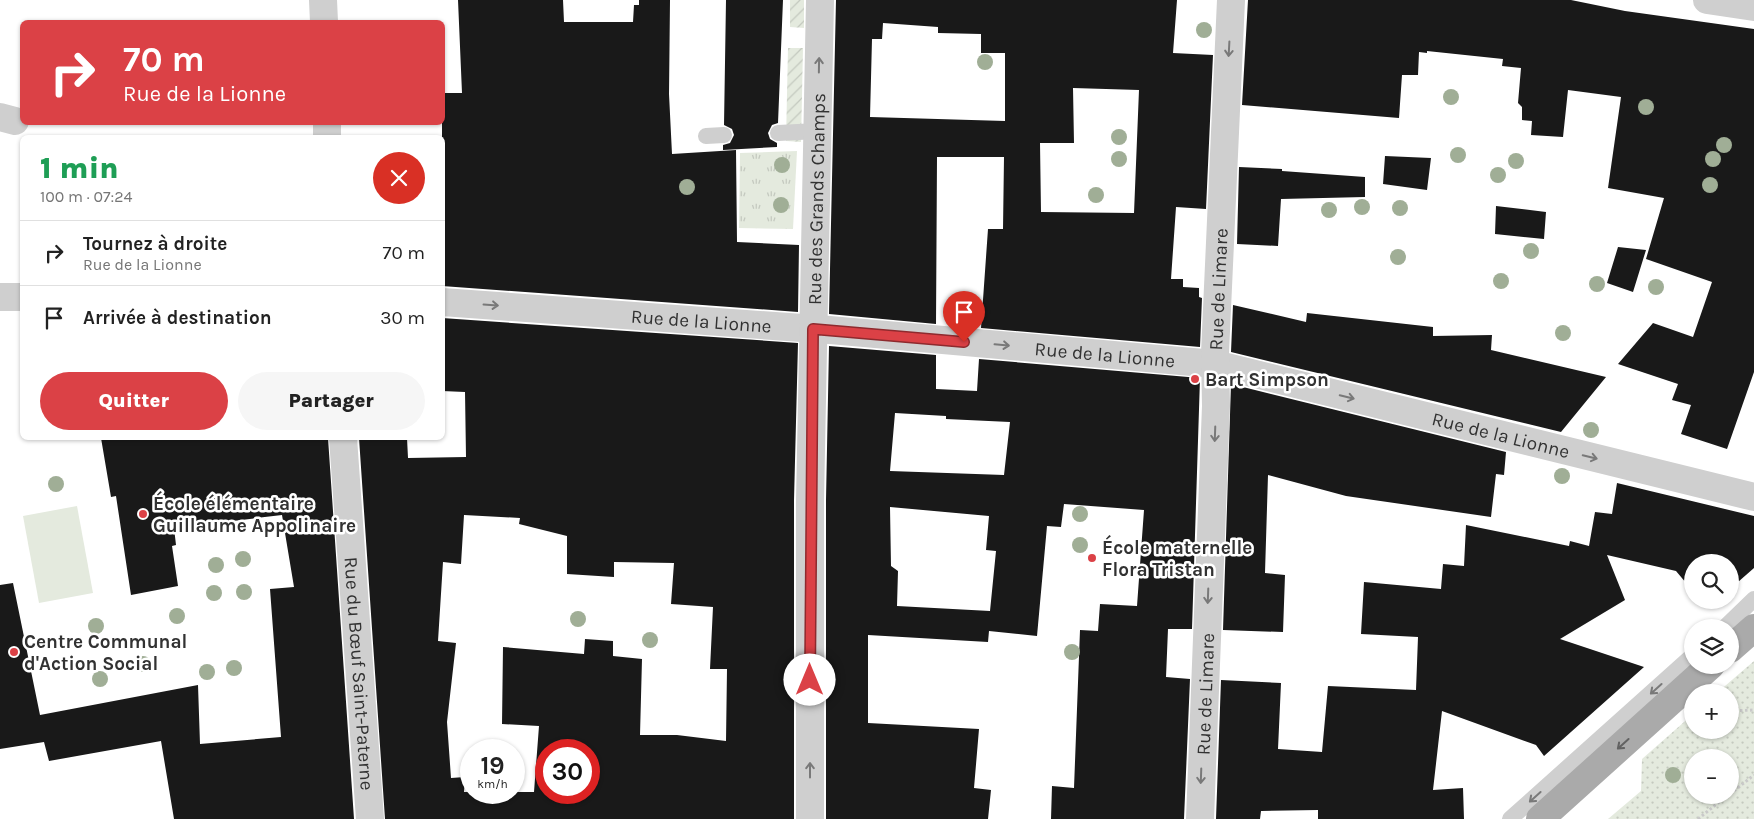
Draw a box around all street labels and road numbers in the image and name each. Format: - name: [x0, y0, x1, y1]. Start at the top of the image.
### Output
- street label: Rue des Grands Champs: [804, 93, 830, 305]
- street label: Rue de Limare: [1205, 228, 1233, 351]
- street label: Rue de la Lionne: [630, 306, 772, 338]
- street label: Rue de la Lionne: [1034, 338, 1176, 372]
- street label: Rue de la Lionne: [1430, 408, 1572, 463]
- street label: Rue du Bœuf Saint-Paterne: [339, 556, 378, 791]
- street label: Rue de Limare: [1192, 633, 1219, 756]

